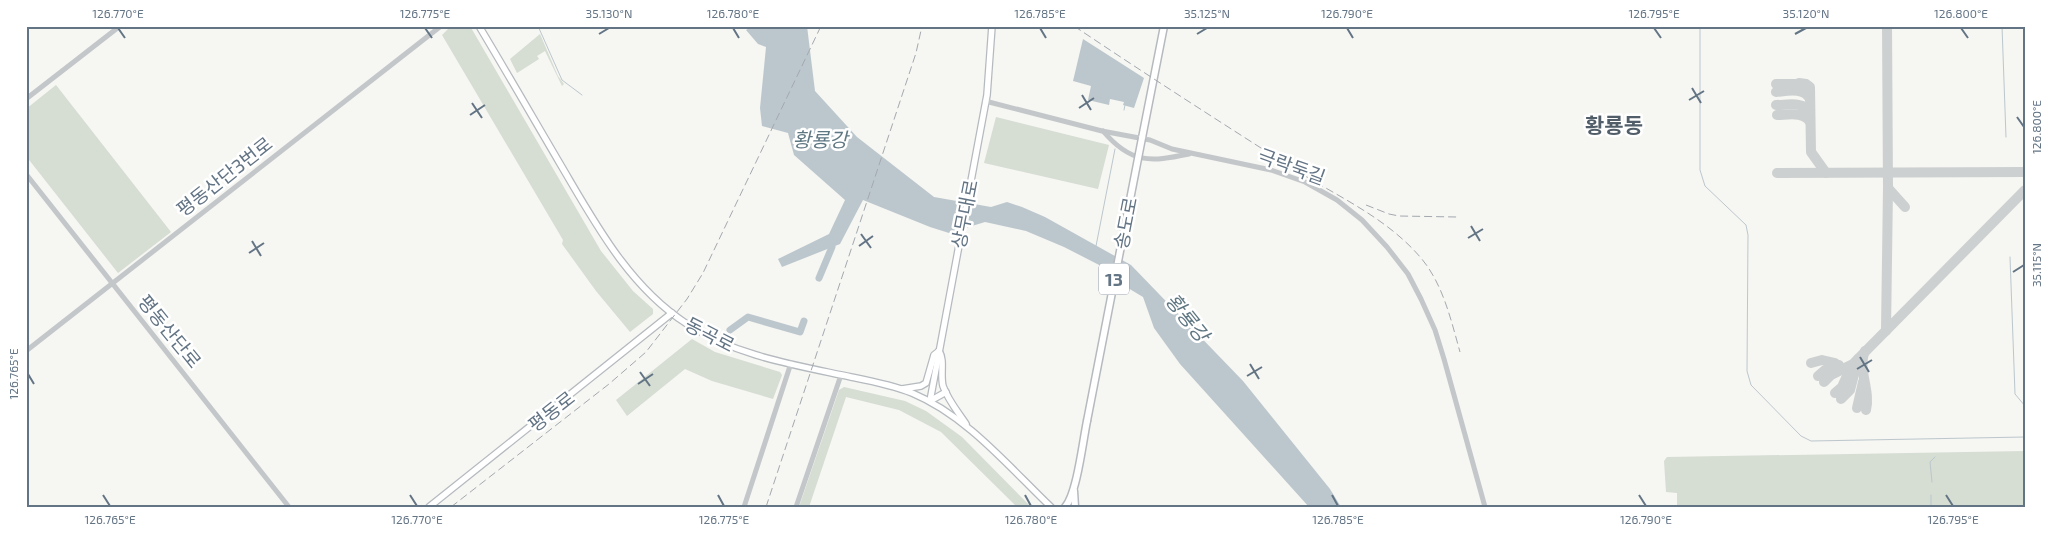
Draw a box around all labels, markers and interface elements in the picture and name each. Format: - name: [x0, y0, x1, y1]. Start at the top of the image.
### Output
- text: 126.770°E: [92, 6, 144, 20]
- text: 126.775°E: [400, 6, 451, 20]
- text: 35.130°N: [586, 6, 632, 20]
- text: 126.780°E: [707, 6, 759, 20]
- text: 126.785°E: [1014, 6, 1066, 20]
- text: 35.125°N: [1184, 6, 1230, 20]
- text: 126.790°E: [1321, 6, 1373, 20]
- text: 126.795°E: [1628, 6, 1680, 20]
- text: 35.120°N: [1783, 6, 1829, 20]
- text: 126.800°E: [1934, 6, 1988, 20]
- text: 126.800°E: [2029, 100, 2043, 154]
- district label: 황룡동: [1585, 112, 1643, 137]
- water label: 황룡강: [792, 127, 850, 151]
- street label: 평동산단3번로: [171, 131, 277, 221]
- street label: 극락둑길: [1255, 143, 1329, 189]
- street label: 상무대로: [946, 177, 982, 251]
- street label: 송도로: [1109, 195, 1141, 251]
- text: 35.115°N: [2029, 243, 2043, 287]
- road number: 13: [1099, 264, 1129, 294]
- water label: 황룡강: [1161, 288, 1216, 348]
- street label: 평동산단로: [134, 290, 206, 372]
- street label: 동곡로: [681, 312, 739, 356]
- text: 126.765°E: [6, 348, 20, 400]
- street label: 평동로: [523, 386, 579, 436]
- text: 126.765°E: [84, 512, 136, 526]
- text: 126.770°E: [391, 512, 443, 526]
- text: 126.775°E: [699, 512, 750, 526]
- text: 126.780°E: [1005, 512, 1057, 526]
- text: 126.785°E: [1312, 512, 1364, 526]
- text: 126.790°E: [1620, 512, 1672, 526]
- text: 126.795°E: [1927, 512, 1979, 526]

